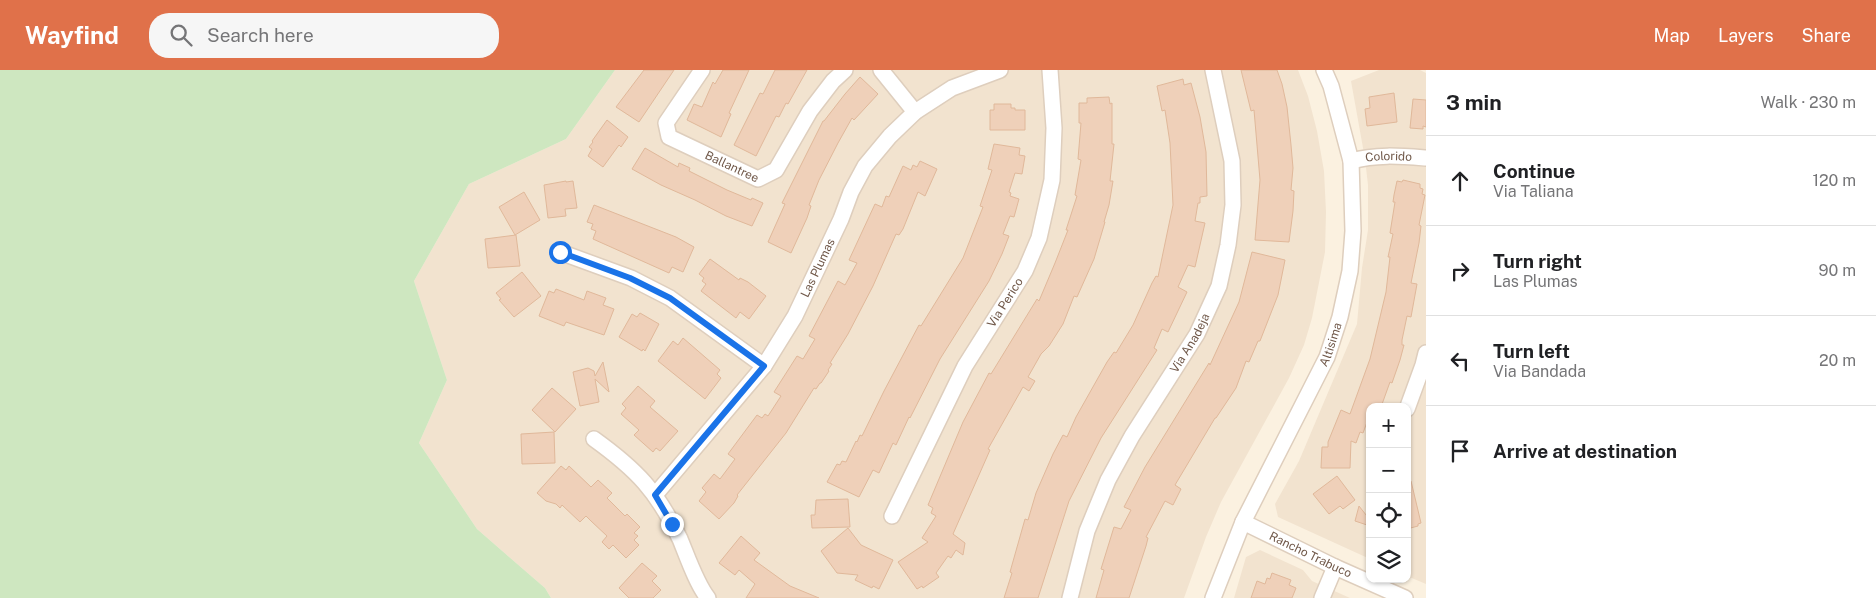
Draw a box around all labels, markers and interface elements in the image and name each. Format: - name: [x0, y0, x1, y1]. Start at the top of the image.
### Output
- search box: [149, 13, 499, 58]
- text: Wayfind: [25, 21, 119, 49]
- icon: search: [167, 21, 195, 49]
- text: Search here: [207, 24, 314, 46]
- text: Map: [1654, 25, 1690, 46]
- text: Layers: [1718, 25, 1774, 46]
- text: Share: [1802, 25, 1851, 46]
- text: 3 min: [1446, 90, 1502, 115]
- text: Walk · 230 m: [1760, 93, 1856, 112]
- street label: Ballantree: [703, 148, 761, 185]
- street label: Colorido: [1364, 149, 1413, 165]
- text: Continue: [1493, 160, 1575, 182]
- icon: ahead: [1446, 167, 1474, 195]
- text: 120 m: [1812, 171, 1856, 190]
- text: Via Taliana: [1493, 182, 1573, 201]
- street label: Las Plumas: [798, 236, 838, 300]
- route start: [549, 241, 572, 264]
- text: Turn right: [1493, 250, 1582, 272]
- icon: right: [1446, 257, 1474, 285]
- text: 90 m: [1819, 261, 1856, 280]
- text: Las Plumas: [1493, 272, 1578, 291]
- street label: Via Perico: [984, 275, 1026, 330]
- street label: Via Anadeja: [1167, 311, 1212, 375]
- street label: Altisima: [1316, 321, 1345, 369]
- text: Turn left: [1493, 340, 1570, 362]
- icon: left: [1446, 347, 1474, 375]
- text: 20 m: [1819, 351, 1856, 370]
- text: Via Bandada: [1493, 362, 1586, 381]
- map controls: [1366, 403, 1411, 583]
- button: +: [1366, 403, 1411, 448]
- icon: arrive: [1446, 437, 1474, 465]
- text: Arrive at destination: [1493, 440, 1677, 462]
- button: −: [1366, 448, 1411, 493]
- button: locate: [1366, 493, 1411, 538]
- route end: [661, 513, 684, 536]
- street label: Rancho Trabuco: [1267, 529, 1354, 581]
- button: layers: [1366, 538, 1411, 583]

